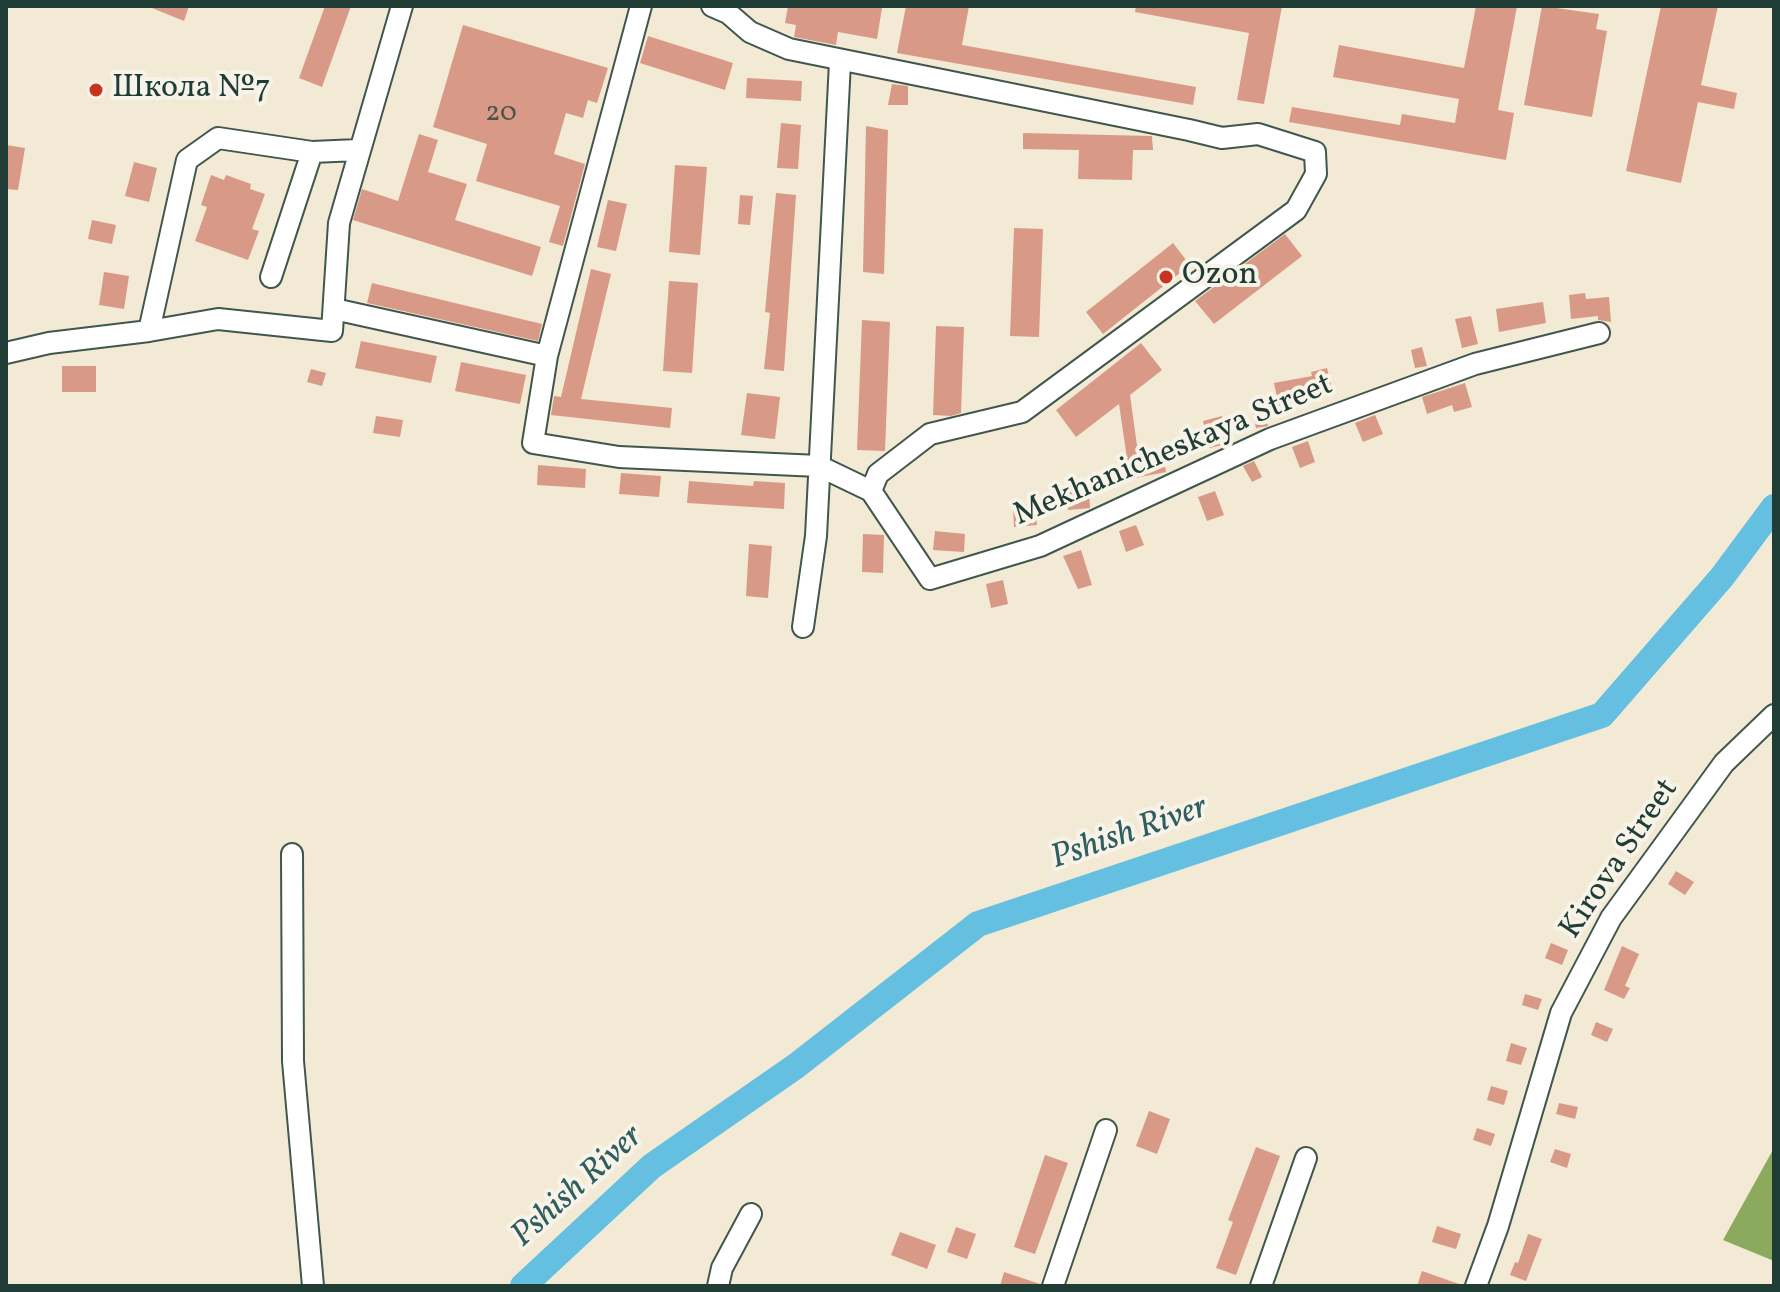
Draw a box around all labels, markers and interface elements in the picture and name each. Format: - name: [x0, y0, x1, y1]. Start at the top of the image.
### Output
- place label: Школа №7: [112, 71, 271, 109]
- marker: Школа №7: [87, 81, 105, 99]
- house number: 20: [485, 98, 517, 132]
- place label: Ozon: [1182, 258, 1258, 296]
- marker: Ozon: [1157, 268, 1175, 286]
- street label: Mekhanicheskaya Street: [1009, 367, 1339, 537]
- street label: Kirova Street: [1553, 773, 1689, 947]
- water label: Pshish River: [1046, 789, 1214, 881]
- water label: Pshish River: [505, 1118, 653, 1258]

